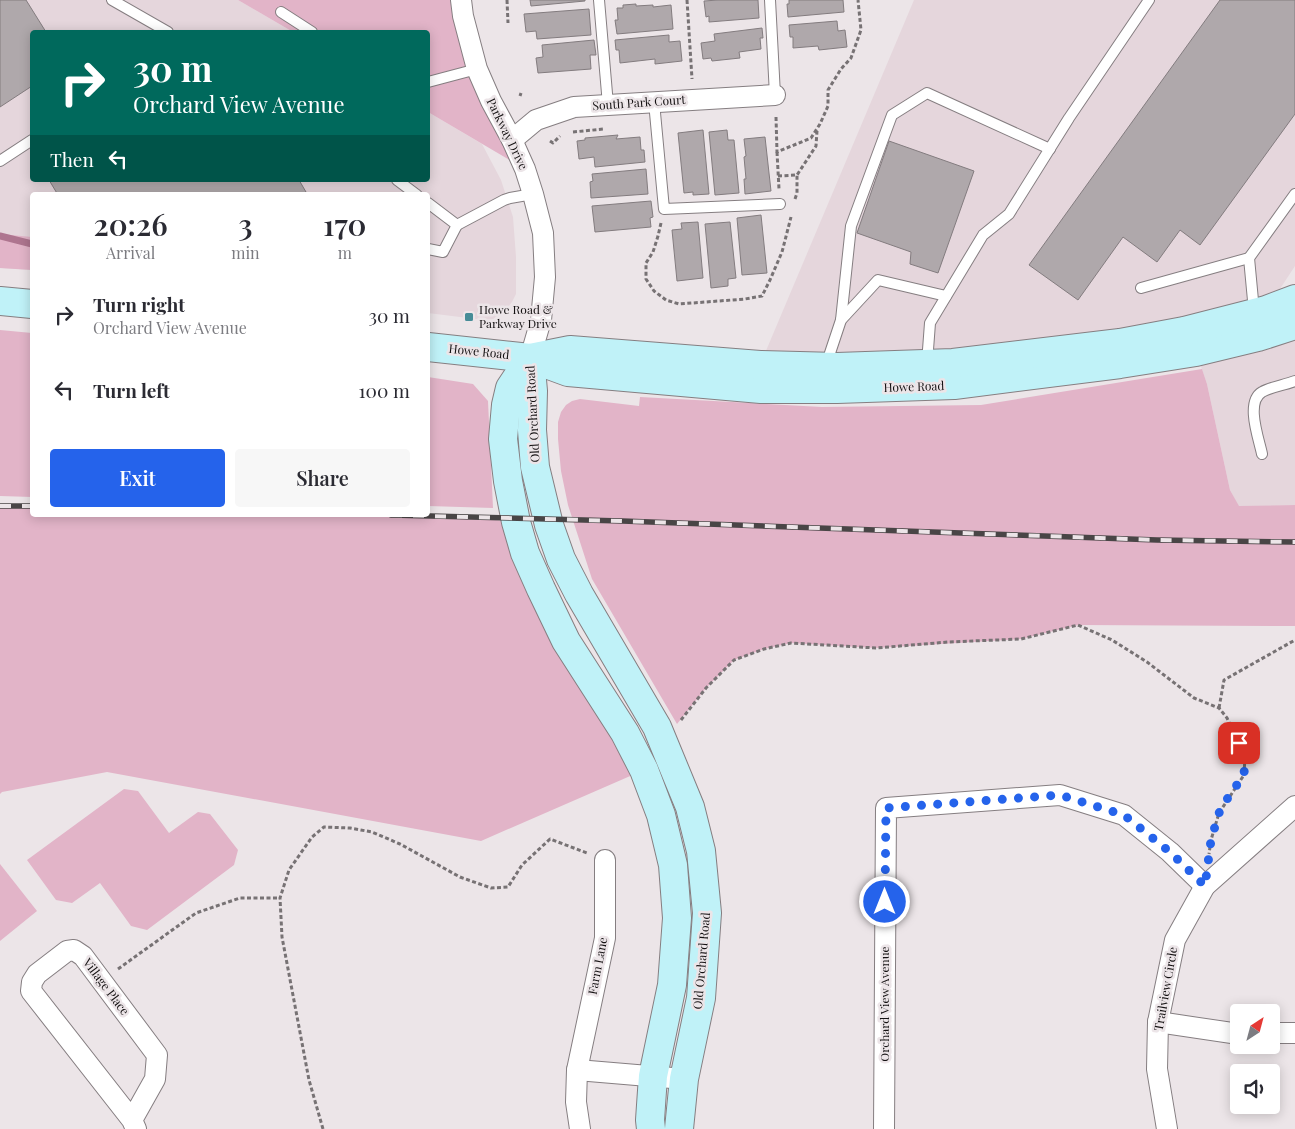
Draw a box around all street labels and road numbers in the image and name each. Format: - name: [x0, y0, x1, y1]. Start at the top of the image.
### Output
- street label: South Park Court: [592, 91, 687, 113]
- street label: Parkway Drive: [484, 95, 532, 172]
- street label: Howe Road: [448, 340, 510, 362]
- street label: Old Orchard Road: [521, 365, 543, 463]
- street label: Howe Road: [883, 377, 945, 395]
- street label: Old Orchard Road: [689, 912, 713, 1010]
- street label: Farm Lane: [584, 936, 610, 996]
- street label: Orchard View Avenue: [876, 946, 892, 1062]
- street label: Trailview Circle: [1150, 946, 1180, 1032]
- street label: Village Place: [80, 954, 133, 1018]

